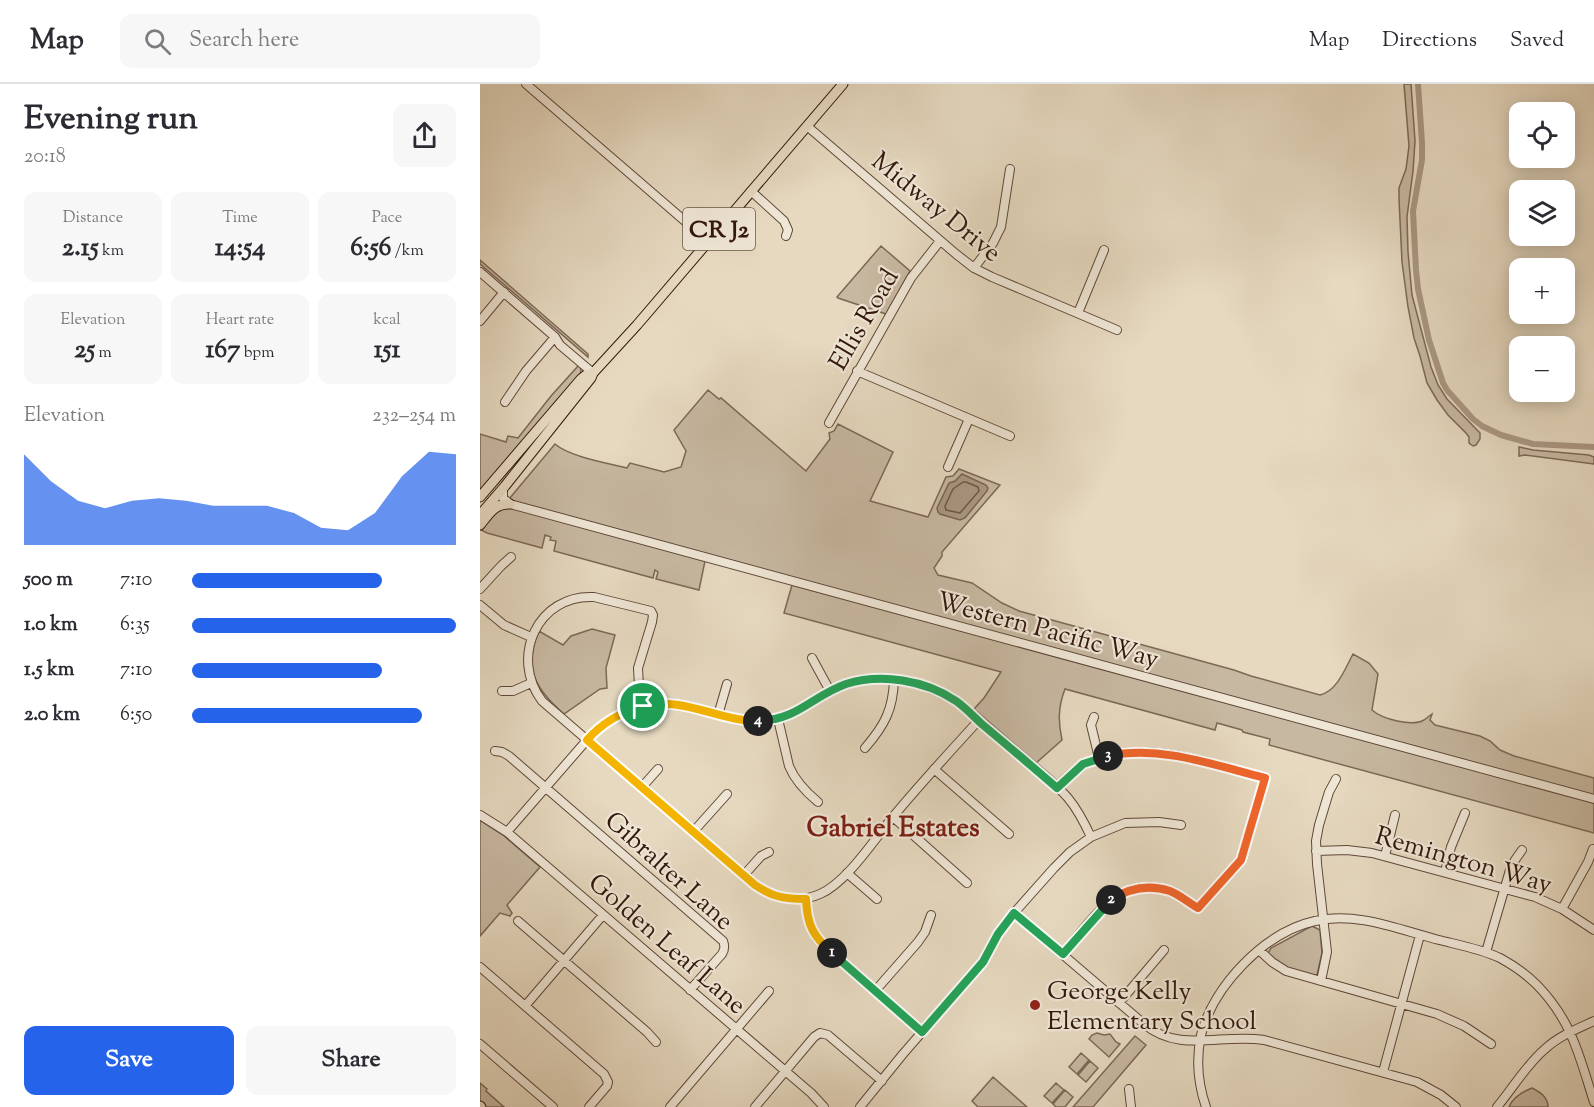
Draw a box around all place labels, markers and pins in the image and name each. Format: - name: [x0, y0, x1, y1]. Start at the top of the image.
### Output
- pin: [617, 680, 668, 731]
- pin: 4: [743, 706, 773, 736]
- pin: 3: [1093, 741, 1123, 771]
- pin: 2: [1096, 885, 1126, 915]
- pin: 1: [817, 938, 847, 968]
- place label: George Kelly Elementary School: [1047, 974, 1257, 1041]
- marker: George Kelly Elementary School: [1028, 998, 1042, 1012]

